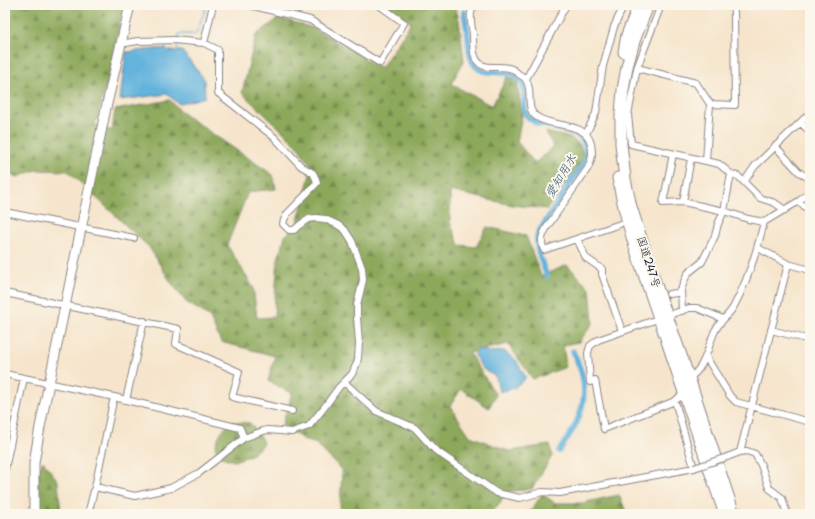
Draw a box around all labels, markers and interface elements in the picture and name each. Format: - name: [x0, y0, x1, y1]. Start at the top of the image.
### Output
- water label: 愛知用水: [540, 150, 580, 201]
- street label: 国道247号: [633, 234, 666, 290]

